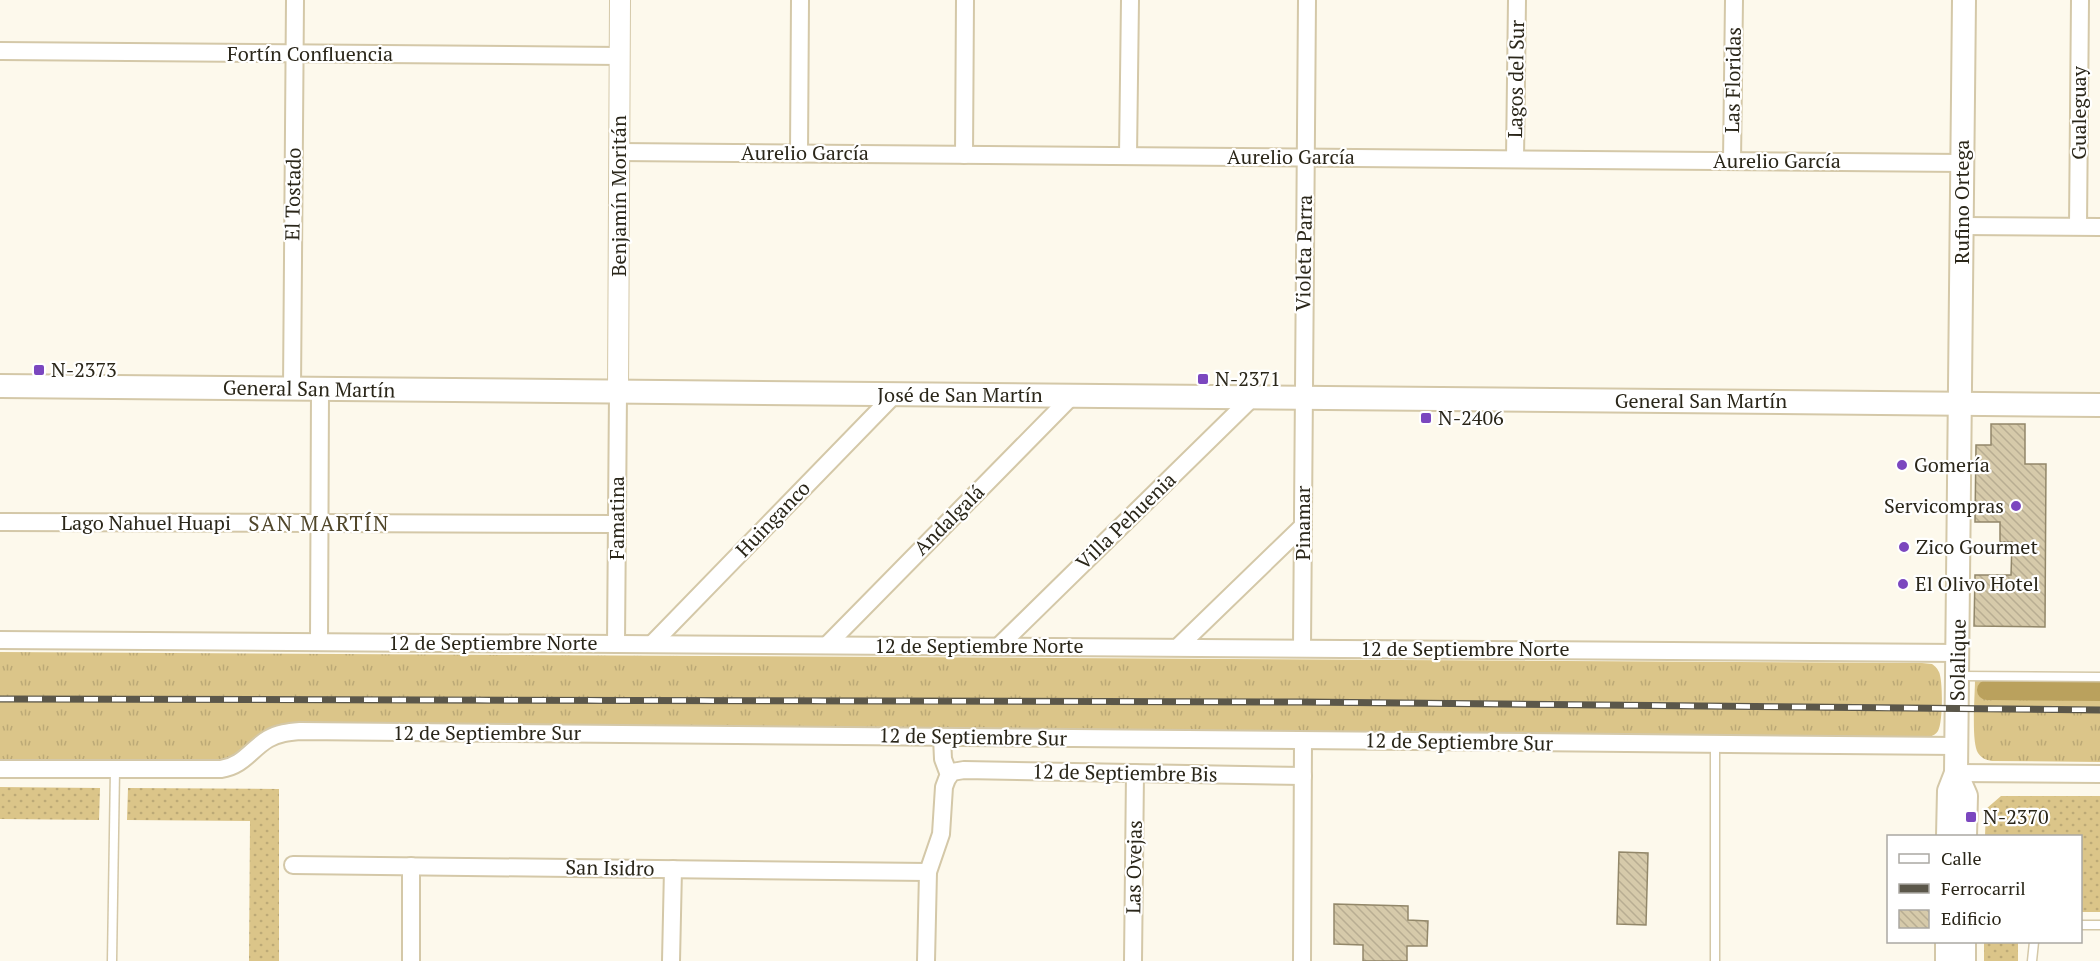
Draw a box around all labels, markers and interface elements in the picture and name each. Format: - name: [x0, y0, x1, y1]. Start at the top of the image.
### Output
- street label: Lagos del Sur: [1501, 19, 1530, 138]
- street label: Las Floridas: [1718, 27, 1747, 133]
- street label: Fortín Confluencia: [227, 40, 393, 67]
- street label: Gualeguay: [2065, 65, 2092, 160]
- street label: Benjamín Moritán: [605, 115, 632, 277]
- street label: Aurelio García: [741, 139, 869, 166]
- street label: Rufino Ortega: [1948, 140, 1975, 264]
- street label: Aurelio García: [1227, 143, 1355, 170]
- street label: El Tostado: [278, 147, 307, 241]
- street label: Aurelio García: [1713, 147, 1841, 174]
- street label: Violeta Parra: [1289, 194, 1318, 312]
- place label: N-2373: [51, 356, 117, 383]
- marker: N-2373: [32, 363, 46, 377]
- place label: N-2371: [1215, 365, 1281, 392]
- marker: N-2371: [1196, 372, 1210, 386]
- street label: General San Martín: [223, 373, 396, 404]
- street label: José de San Martín: [877, 381, 1043, 408]
- street label: General San Martín: [1615, 387, 1787, 414]
- place label: N-2406: [1438, 404, 1504, 431]
- marker: N-2406: [1419, 411, 1433, 425]
- place label: Gomería: [1914, 451, 1990, 478]
- marker: Gomería: [1895, 458, 1909, 472]
- street label: Villa Pehuenia: [1070, 466, 1182, 575]
- street label: Huinganco: [729, 475, 816, 563]
- street label: Famatina: [603, 476, 630, 560]
- street label: Andalgalá: [907, 478, 990, 561]
- street label: Pinamar: [1289, 485, 1316, 560]
- place label: Servicompras: [1884, 492, 2004, 519]
- marker: Servicompras: [2009, 499, 2023, 513]
- street label: Lago Nahuel Huapi: [61, 509, 231, 536]
- district label: SAN MARTÍN: [248, 509, 390, 537]
- place label: Zico Gourmet: [1916, 533, 2038, 560]
- marker: Zico Gourmet: [1897, 540, 1911, 554]
- place label: El Olivo Hotel: [1915, 570, 2039, 597]
- marker: El Olivo Hotel: [1896, 577, 1910, 591]
- street label: Solalique: [1943, 619, 1972, 701]
- street label: 12 de Septiembre Norte: [388, 629, 598, 656]
- street label: 12 de Septiembre Norte: [874, 632, 1084, 659]
- street label: 12 de Septiembre Norte: [1360, 635, 1570, 662]
- street label: 12 de Septiembre Sur: [393, 719, 581, 746]
- street label: 12 de Septiembre Sur: [879, 721, 1068, 752]
- street label: 12 de Septiembre Sur: [1365, 726, 1554, 757]
- street label: 12 de Septiembre Bis: [1032, 757, 1218, 788]
- place label: N-2370: [1983, 803, 2049, 830]
- marker: N-2370: [1964, 810, 1978, 824]
- street label: Las Ovejas: [1119, 820, 1148, 914]
- legend: [1887, 835, 2082, 943]
- text: Calle: [1941, 846, 1982, 870]
- street label: San Isidro: [565, 853, 655, 882]
- text: Ferrocarril: [1941, 876, 2026, 900]
- text: Edificio: [1941, 906, 2001, 930]

